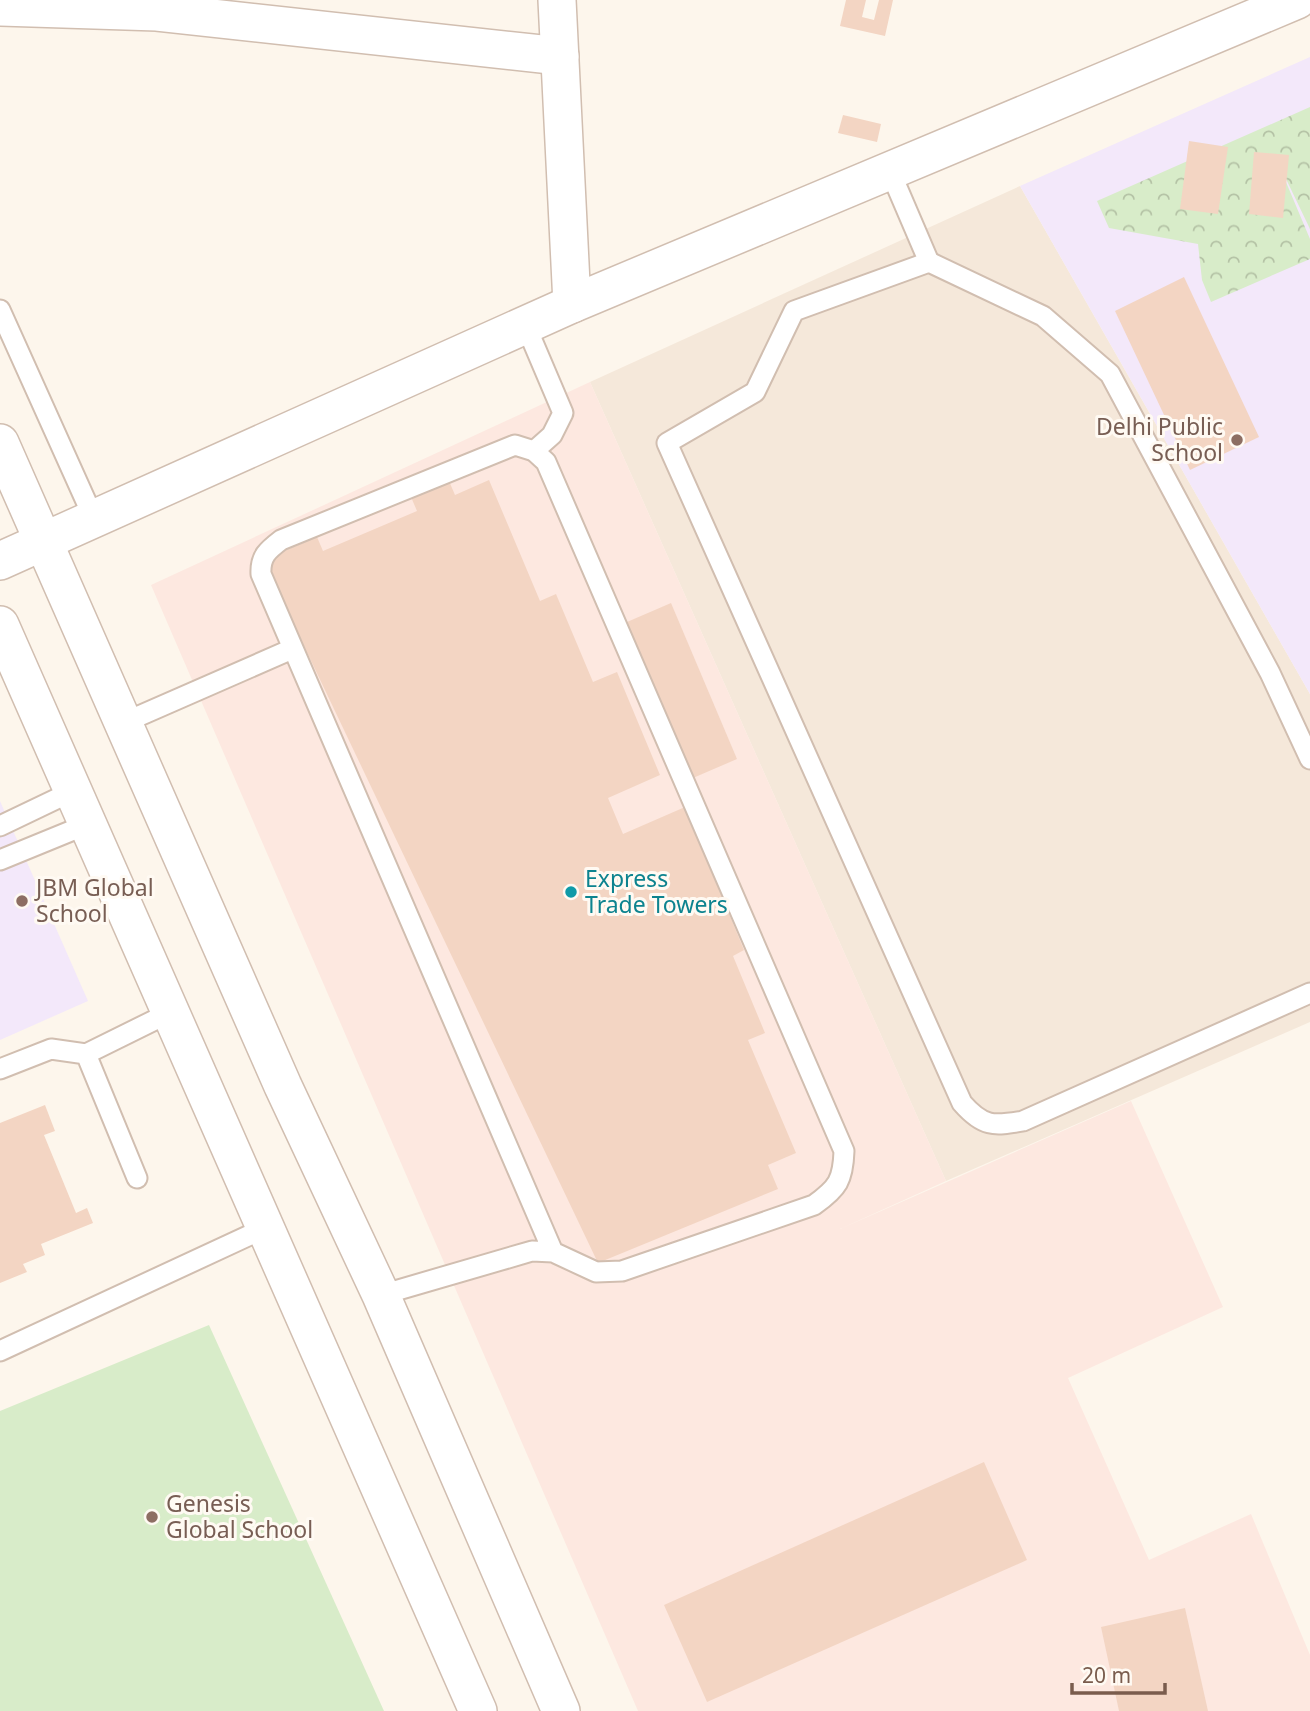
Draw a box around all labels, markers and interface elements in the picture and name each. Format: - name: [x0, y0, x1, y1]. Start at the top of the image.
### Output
- place label: Delhi Public School: [1096, 410, 1223, 468]
- marker: Delhi Public School: [1229, 432, 1245, 448]
- place label: Express Trade Towers: [585, 862, 728, 920]
- place label: JBM Global School: [34, 871, 154, 929]
- marker: Express Trade Towers: [563, 884, 579, 900]
- marker: JBM Global School: [14, 893, 30, 909]
- place label: Genesis Global School: [166, 1487, 313, 1545]
- marker: Genesis Global School: [144, 1509, 160, 1525]
- scale bar: [1072, 1652, 1165, 1696]
- text: 20 m: [1082, 1661, 1131, 1689]

